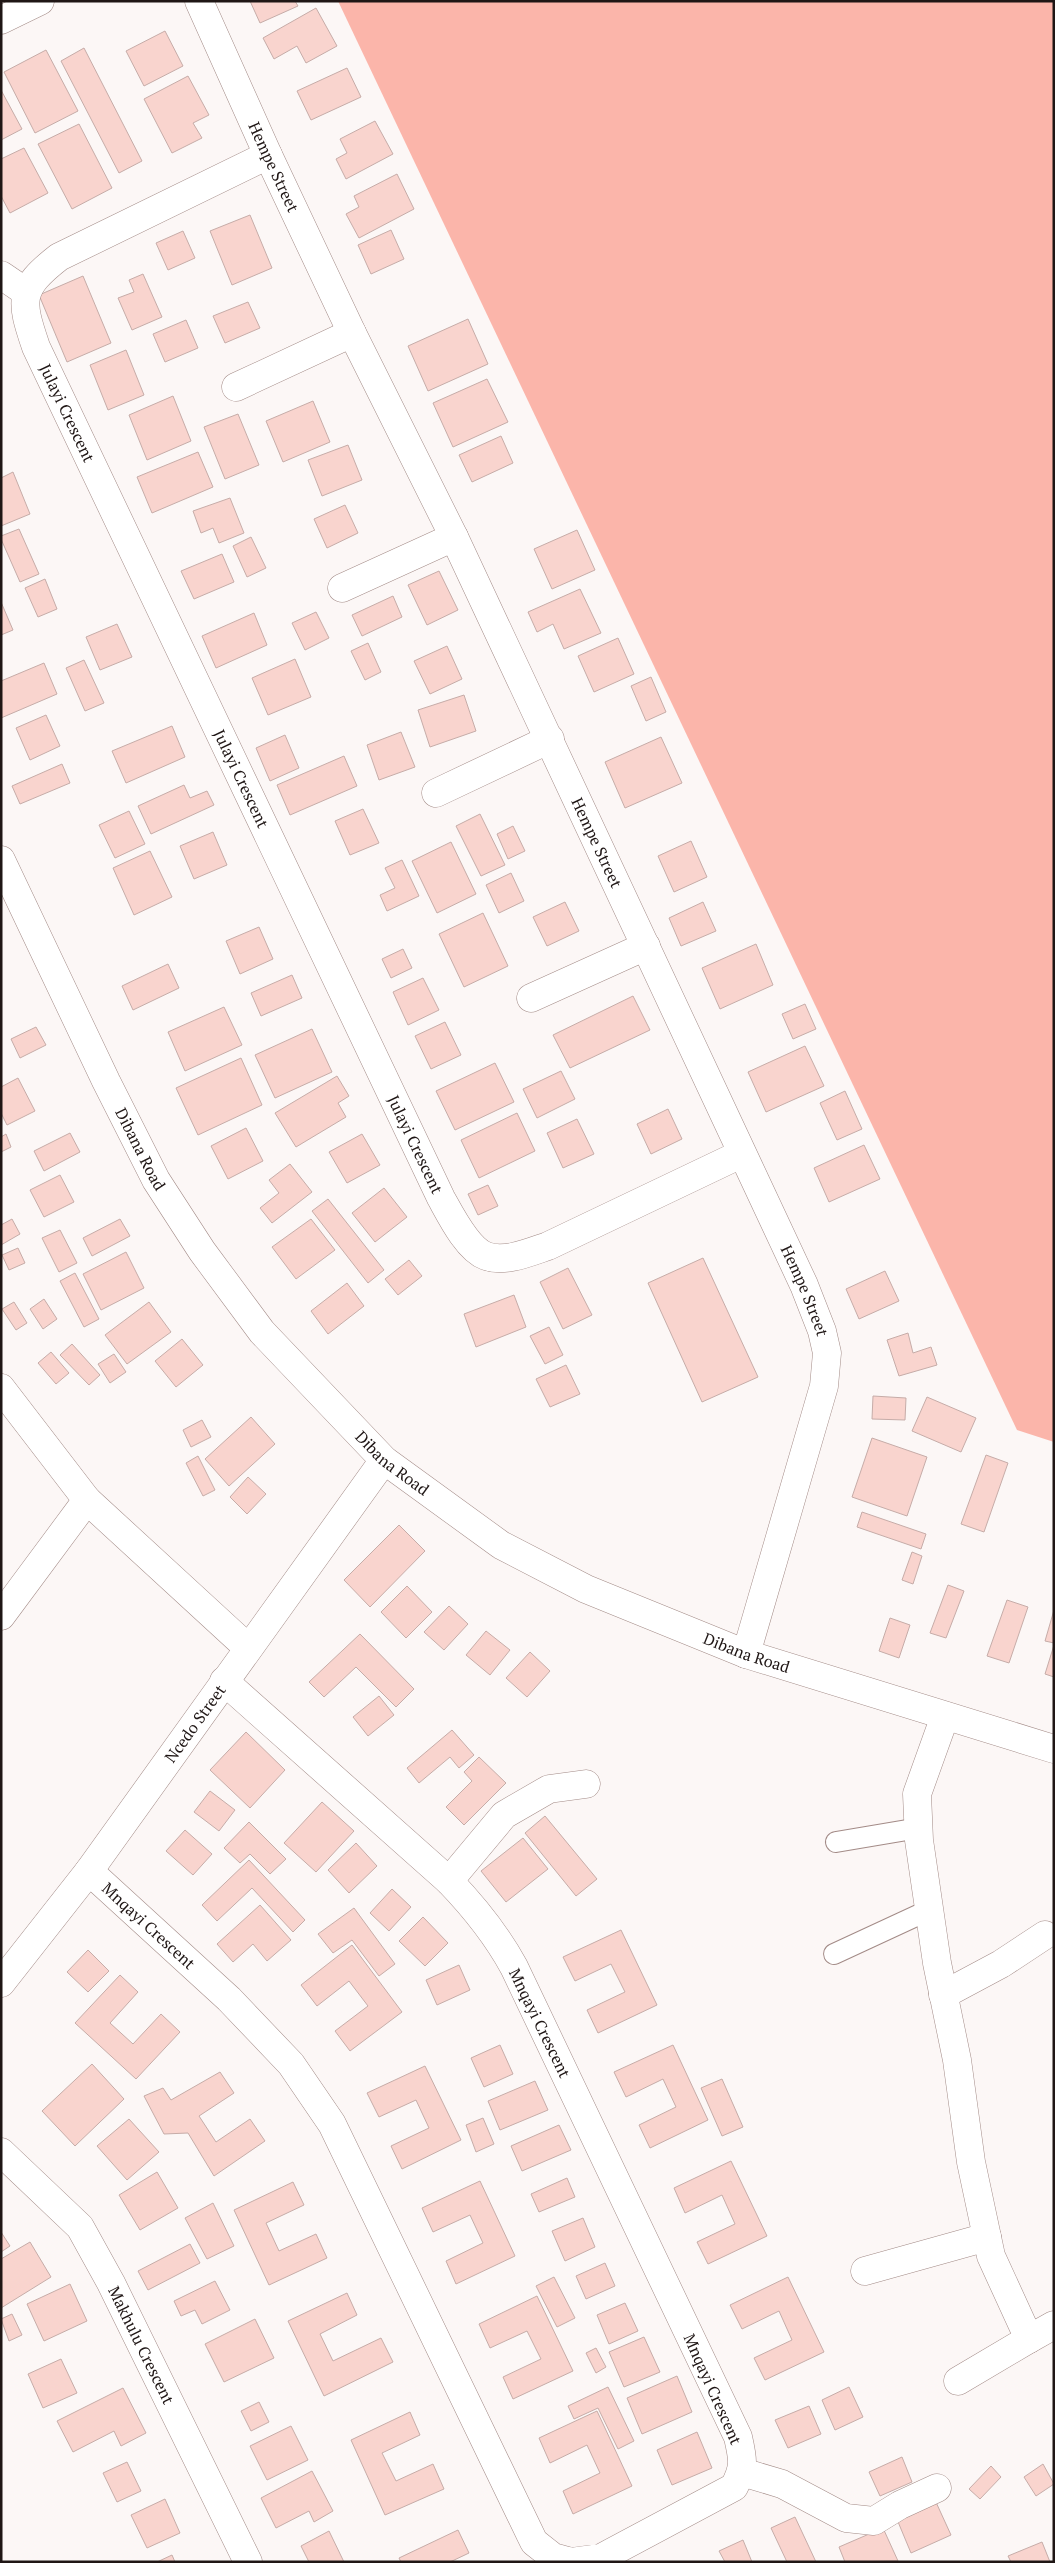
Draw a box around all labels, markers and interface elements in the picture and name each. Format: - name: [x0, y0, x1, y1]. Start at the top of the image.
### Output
- street label: Hempe Street: [243, 118, 304, 216]
- street label: Julayi Crescent: [35, 360, 100, 466]
- street label: Julayi Crescent: [209, 726, 274, 832]
- street label: Hempe Street: [566, 794, 628, 891]
- street label: Julayi Crescent: [383, 1092, 448, 1197]
- street label: Dibana Road: [110, 1104, 171, 1195]
- street label: Hempe Street: [776, 1241, 834, 1338]
- street label: Dibana Road: [351, 1426, 434, 1500]
- street label: Dibana Road: [700, 1627, 793, 1678]
- street label: Ncedo Street: [159, 1680, 230, 1767]
- street label: Mnqayi Crescent: [97, 1877, 200, 1974]
- street label: Mnqayi Crescent: [504, 1965, 576, 2081]
- street label: Makhulu Crescent: [103, 2282, 180, 2408]
- street label: Mnqayi Crescent: [679, 2330, 747, 2448]

